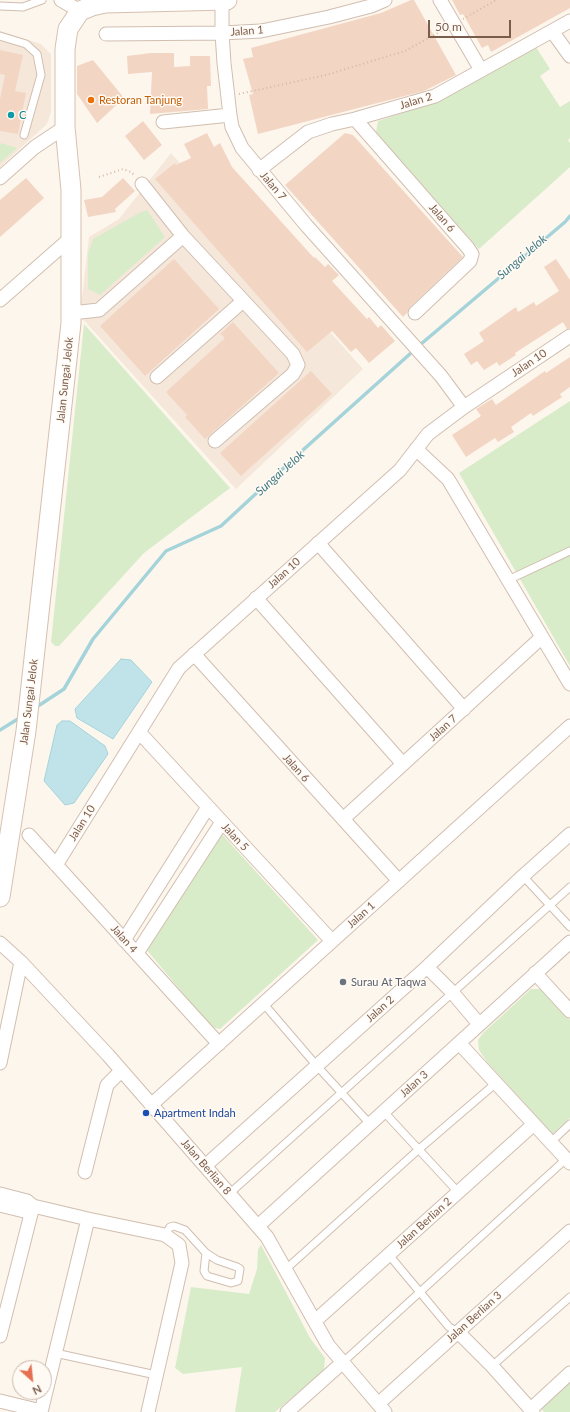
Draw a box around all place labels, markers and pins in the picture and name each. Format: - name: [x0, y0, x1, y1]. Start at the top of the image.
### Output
- place label: Restoran Tanjung: [99, 93, 182, 107]
- marker: Restoran Tanjung: [86, 95, 96, 105]
- place label: C: [19, 108, 26, 122]
- marker: C: [6, 110, 16, 120]
- place label: Surau At Taqwa: [351, 975, 426, 989]
- marker: Surau At Taqwa: [338, 977, 348, 987]
- place label: Apartment Indah: [154, 1106, 236, 1120]
- marker: Apartment Indah: [141, 1108, 151, 1118]

